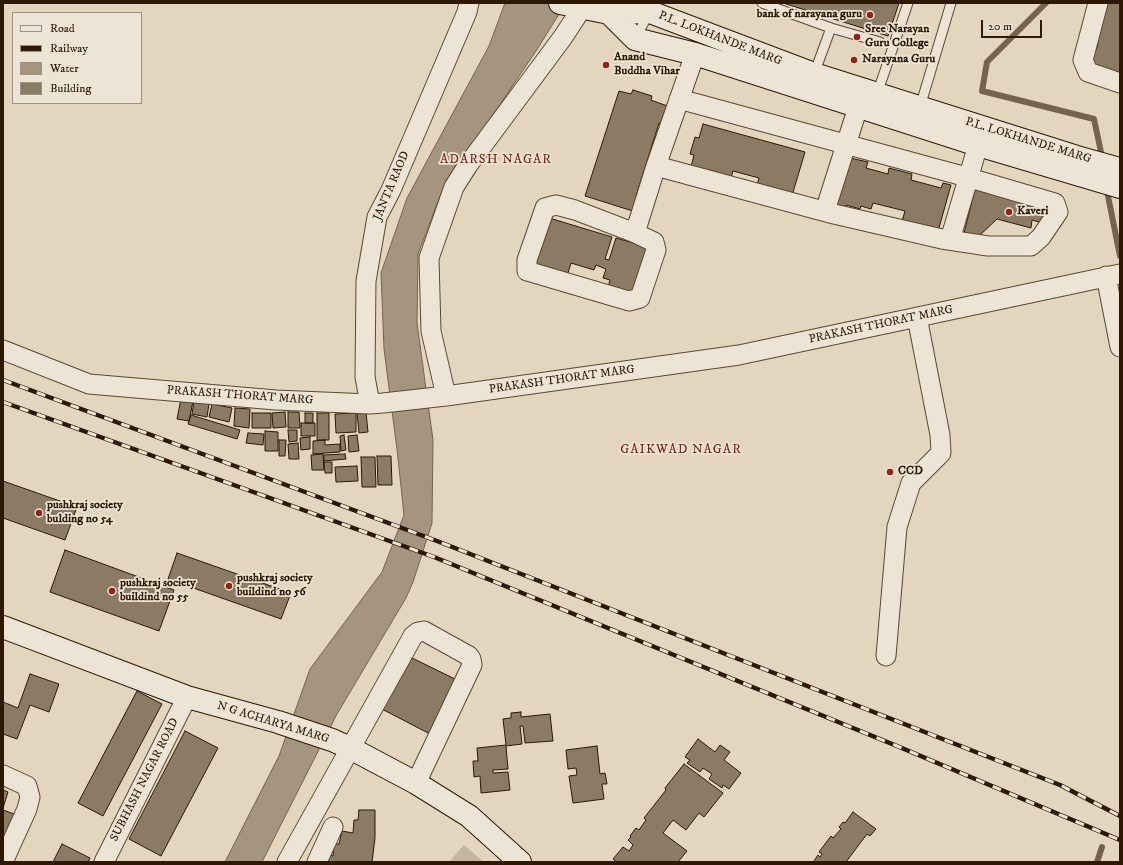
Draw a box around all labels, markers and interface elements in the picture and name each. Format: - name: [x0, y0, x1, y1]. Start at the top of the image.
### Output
- place label: bank of narayana guru: [757, 8, 862, 22]
- street label: P.L. LOKHANDE MARG: [656, 9, 784, 69]
- marker: bank of narayana guru: [865, 10, 875, 20]
- legend: [12, 12, 142, 104]
- scale bar: [983, 12, 1044, 38]
- text: 20 m: [988, 19, 1012, 34]
- text: Road: [50, 21, 75, 36]
- place label: Sree Narayan Guru College: [865, 23, 929, 51]
- marker: Sree Narayan Guru College: [852, 32, 862, 42]
- text: Railway: [50, 41, 88, 56]
- place label: Anand Buddha Vihar: [614, 51, 680, 79]
- place label: Narayana Guru: [862, 53, 935, 67]
- marker: Narayana Guru: [849, 55, 859, 65]
- marker: Anand Buddha Vihar: [601, 60, 611, 70]
- text: Water: [50, 61, 79, 76]
- text: Building: [50, 81, 91, 96]
- street label: P.L. LOKHANDE MARG: [963, 115, 1093, 167]
- street label: JANTA RAOD: [371, 149, 413, 223]
- district label: ADARSH NAGAR: [440, 152, 552, 168]
- place label: Kaveri: [1017, 205, 1048, 219]
- marker: Kaveri: [1004, 207, 1014, 217]
- street label: PRAKASH THORAT MARG: [808, 303, 954, 347]
- street label: PRAKASH THORAT MARG: [488, 363, 636, 397]
- street label: PRAKASH THORAT MARG: [166, 384, 314, 408]
- district label: GAIKWAD NAGAR: [620, 442, 742, 458]
- place label: CCD: [898, 465, 923, 479]
- marker: CCD: [885, 467, 895, 477]
- place label: pushkraj society bulding no 54: [47, 499, 123, 527]
- marker: pushkraj society bulding no 54: [34, 508, 44, 518]
- place label: pushkraj society buildind no 56: [237, 572, 313, 600]
- place label: pushkraj society buildind no 55: [120, 577, 196, 605]
- marker: pushkraj society buildind no 56: [224, 581, 234, 591]
- marker: pushkraj society buildind no 55: [107, 586, 117, 596]
- street label: N G ACHARYA MARG: [215, 699, 331, 747]
- street label: SUBHASH NAGAR ROAD: [108, 716, 182, 844]

